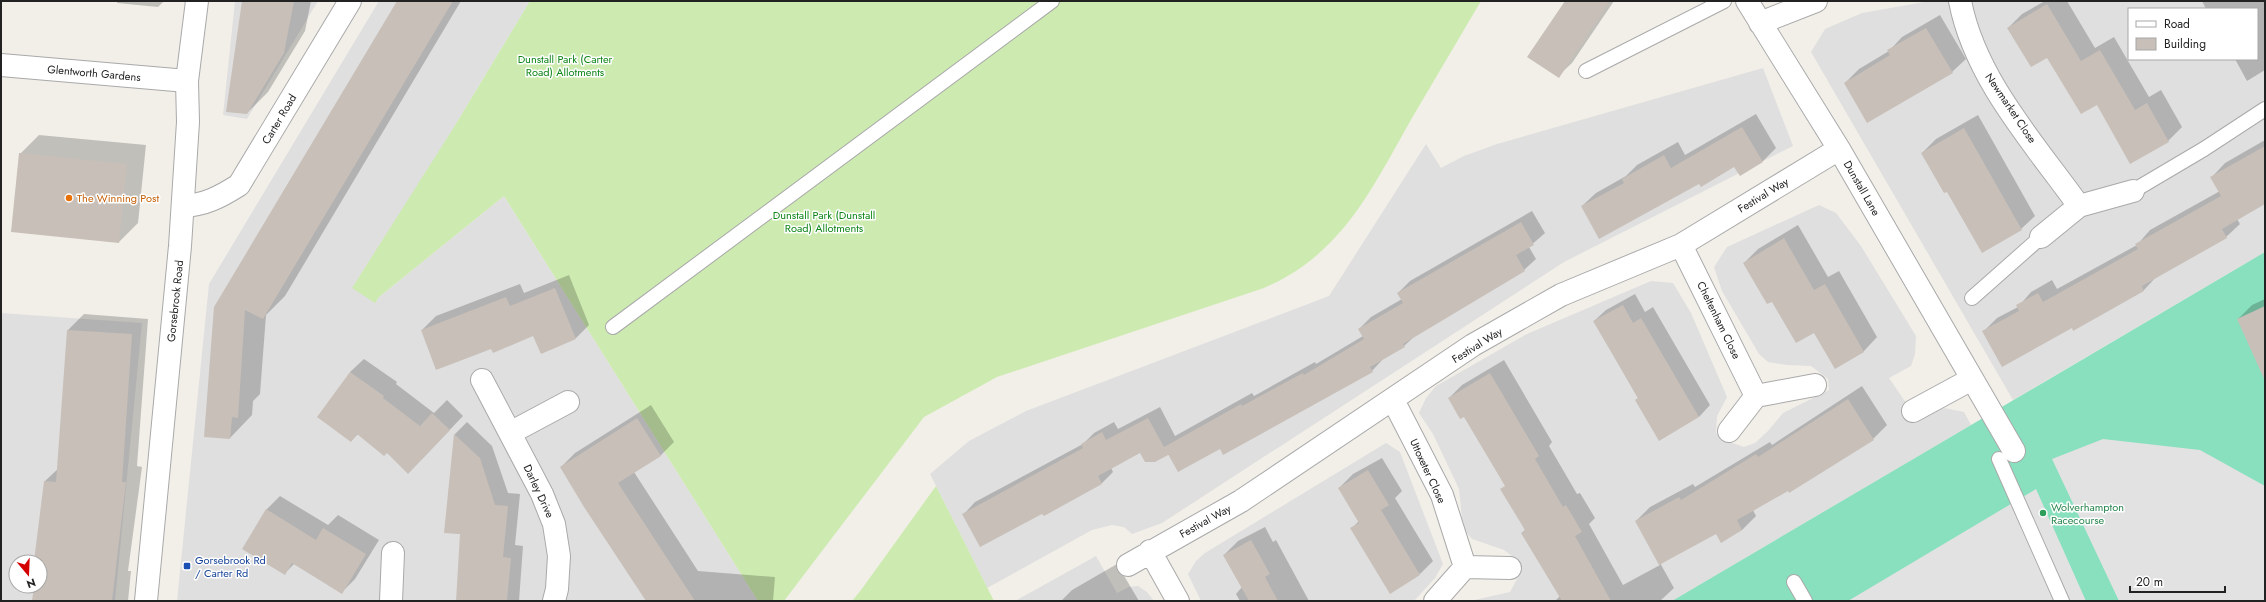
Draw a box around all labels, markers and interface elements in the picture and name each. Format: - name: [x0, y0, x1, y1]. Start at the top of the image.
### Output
- legend: [2128, 8, 2258, 60]
- text: Road: [2164, 15, 2190, 33]
- text: Building: [2164, 35, 2206, 53]
- park label: Dunstall Park (Carter Road) Allotments: [518, 51, 613, 80]
- street label: Glentworth Gardens: [47, 61, 142, 85]
- street label: Newmarket Close: [1982, 70, 2041, 147]
- street label: Carter Road: [258, 91, 300, 147]
- street label: Dunstall Lane: [1840, 157, 1884, 219]
- street label: Festival Way: [1735, 173, 1792, 216]
- place label: The Winning Post: [77, 190, 159, 206]
- marker: The Winning Post: [64, 193, 74, 203]
- park label: Dunstall Park (Dunstall Road) Allotments: [773, 207, 875, 236]
- street label: Gorsebrook Road: [163, 259, 187, 343]
- street label: Cheltenham Close: [1693, 278, 1745, 362]
- street label: Festival Way: [1449, 323, 1505, 367]
- street label: Uttoxeter Close: [1406, 436, 1450, 506]
- street label: Darley Drive: [520, 462, 558, 521]
- place label: Wolverhampton Racecourse: [2051, 499, 2124, 528]
- street label: Festival Way: [1176, 500, 1234, 542]
- marker: Wolverhampton Racecourse: [2038, 508, 2048, 518]
- place label: Gorsebrook Rd / Carter Rd: [195, 552, 266, 581]
- north arrow: [8, 554, 48, 594]
- marker: Gorsebrook Rd / Carter Rd: [182, 561, 192, 571]
- scale bar: [2130, 568, 2225, 594]
- text: 20 m: [2136, 573, 2163, 591]
- text: N: [25, 574, 38, 592]

